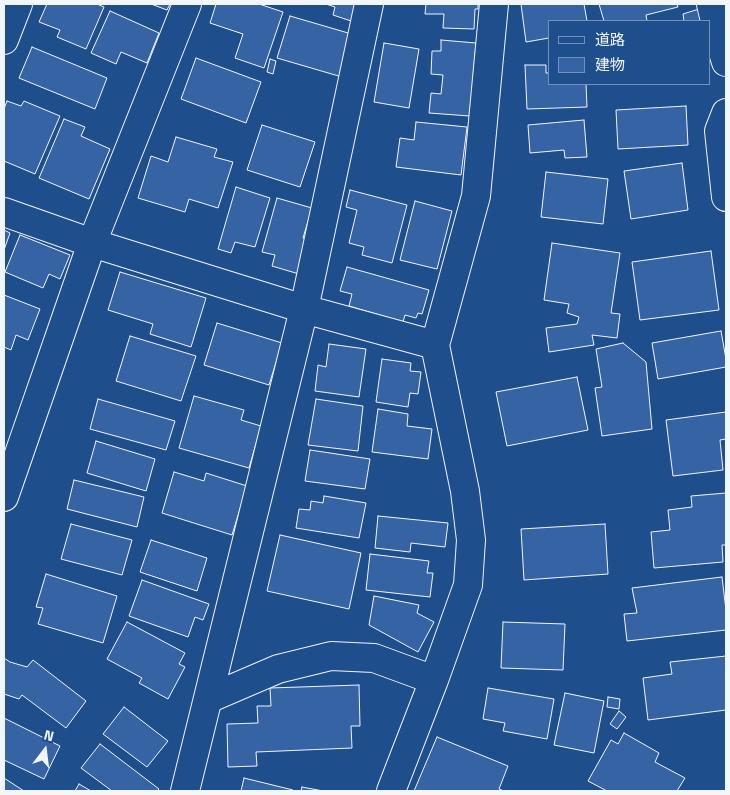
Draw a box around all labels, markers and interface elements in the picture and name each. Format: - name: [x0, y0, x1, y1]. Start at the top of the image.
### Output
- legend: [548, 20, 710, 85]
- text: 道路: [595, 28, 625, 51]
- text: 建物: [595, 53, 625, 76]
- text: N: [42, 724, 56, 746]
- north arrow: [20, 725, 70, 775]

